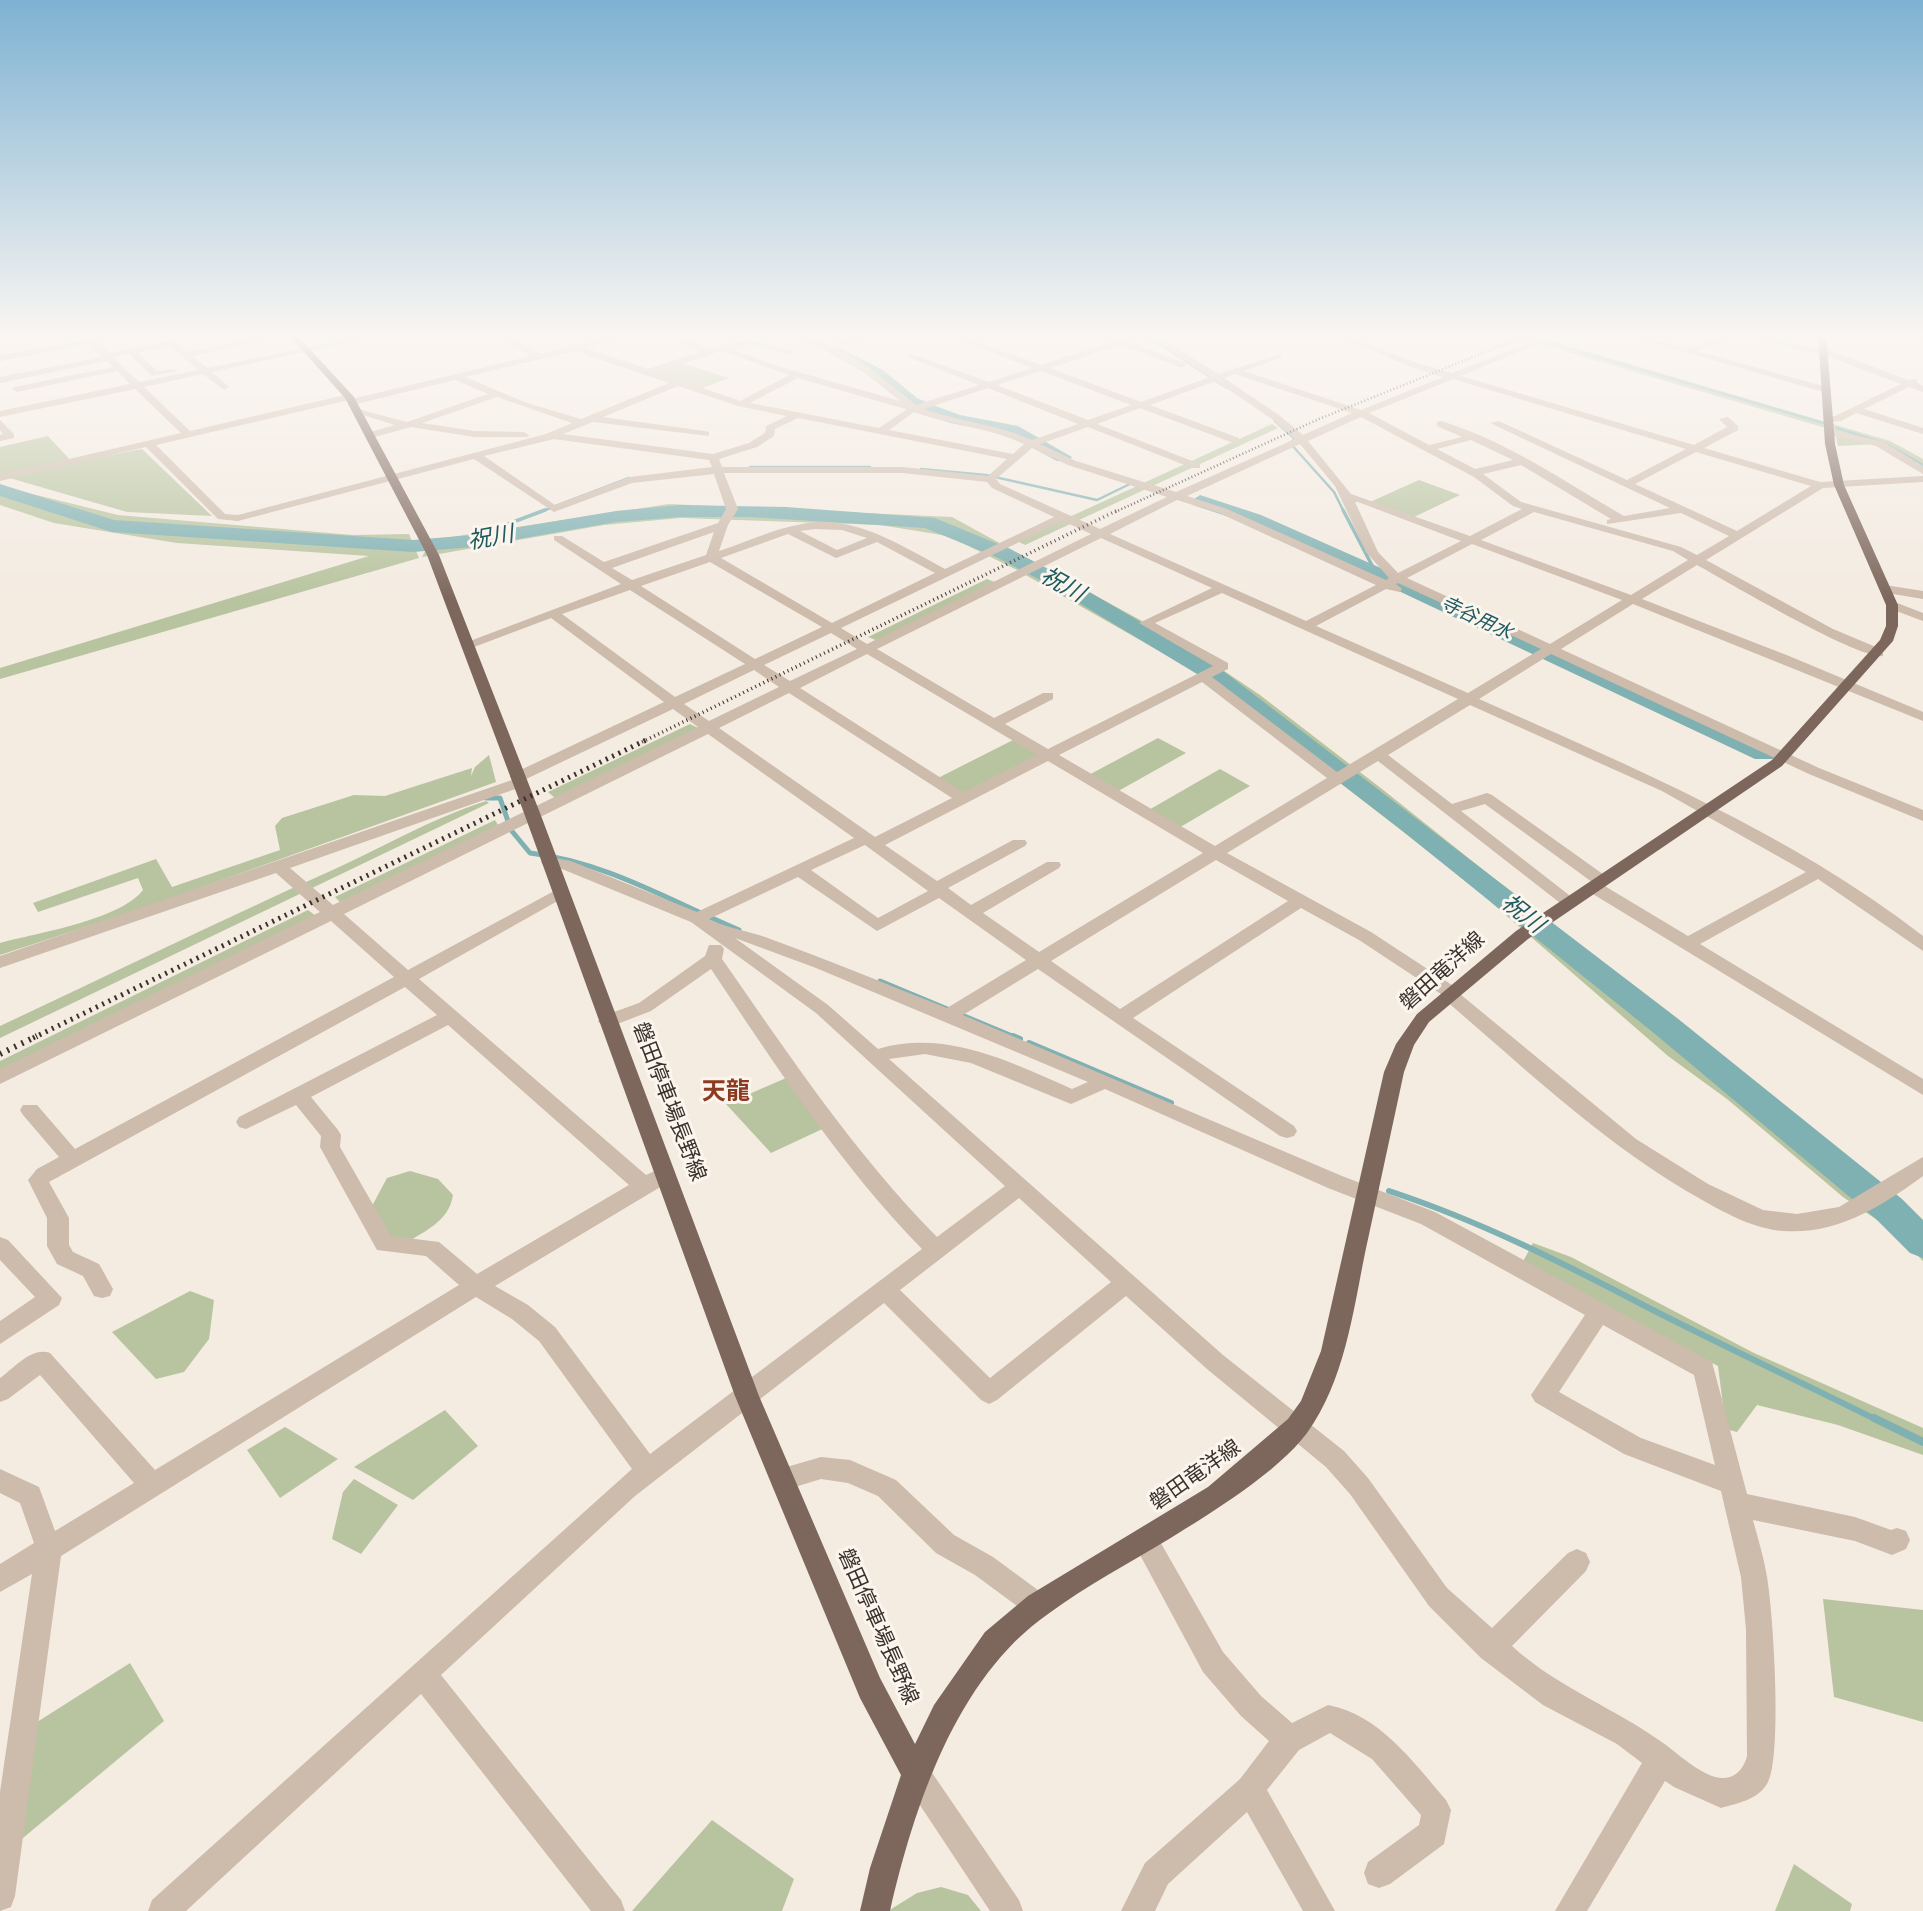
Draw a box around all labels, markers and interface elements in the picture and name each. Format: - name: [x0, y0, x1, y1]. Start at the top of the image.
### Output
- water label: 祝川: [466, 521, 516, 557]
- water label: 祝川: [1035, 563, 1089, 609]
- water label: 寺谷用水: [1437, 593, 1515, 645]
- water label: 祝川: [1495, 890, 1549, 940]
- street label: 磐田竜洋線: [1396, 928, 1490, 1016]
- street label: 磐田停車場長野線: [626, 1019, 710, 1185]
- district label: 天龍: [702, 1079, 750, 1107]
- street label: 磐田竜洋線: [1146, 1436, 1246, 1516]
- street label: 磐田停車場長野線: [831, 1545, 923, 1709]

